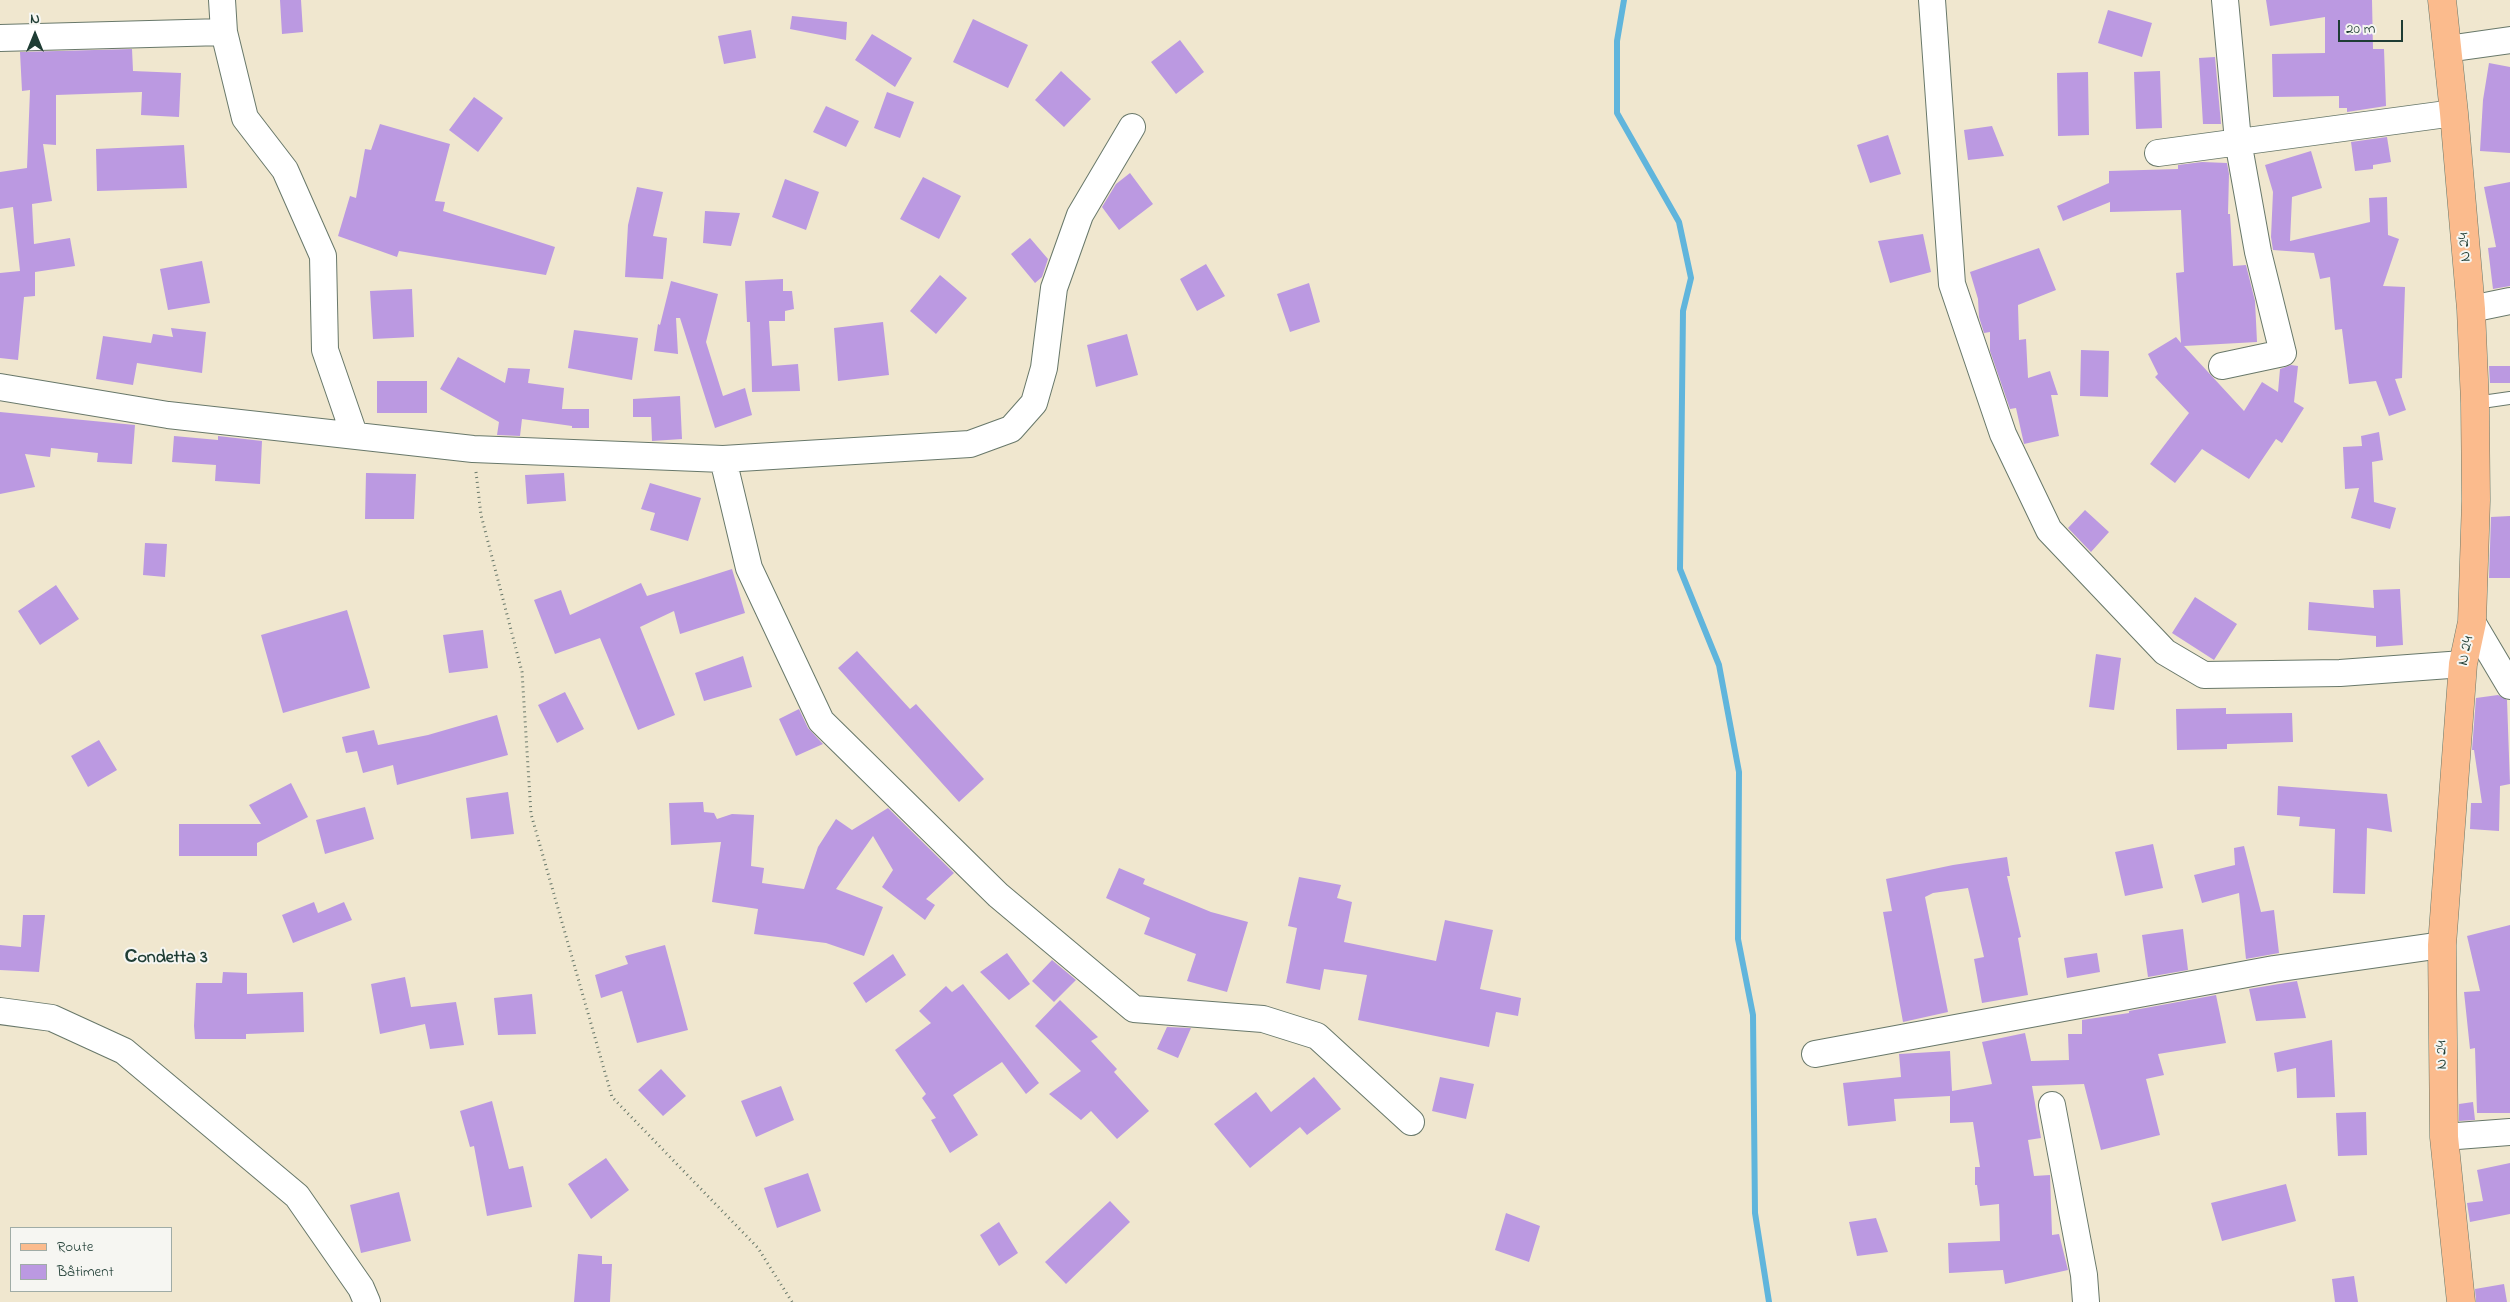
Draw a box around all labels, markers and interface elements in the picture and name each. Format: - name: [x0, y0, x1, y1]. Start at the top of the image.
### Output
- text: N: [30, 9, 40, 30]
- north arrow: [10, 10, 60, 60]
- scale bar: [2340, 10, 2405, 42]
- text: 20 m: [2346, 18, 2375, 40]
- street label: N 24: [2455, 232, 2477, 262]
- street label: N 24: [2455, 635, 2479, 667]
- district label: Сondetta 3: [124, 948, 208, 970]
- street label: N 24: [2433, 1040, 2453, 1070]
- legend: [10, 1227, 172, 1292]
- text: Route: [57, 1236, 93, 1258]
- text: Bâtiment: [57, 1261, 114, 1283]

